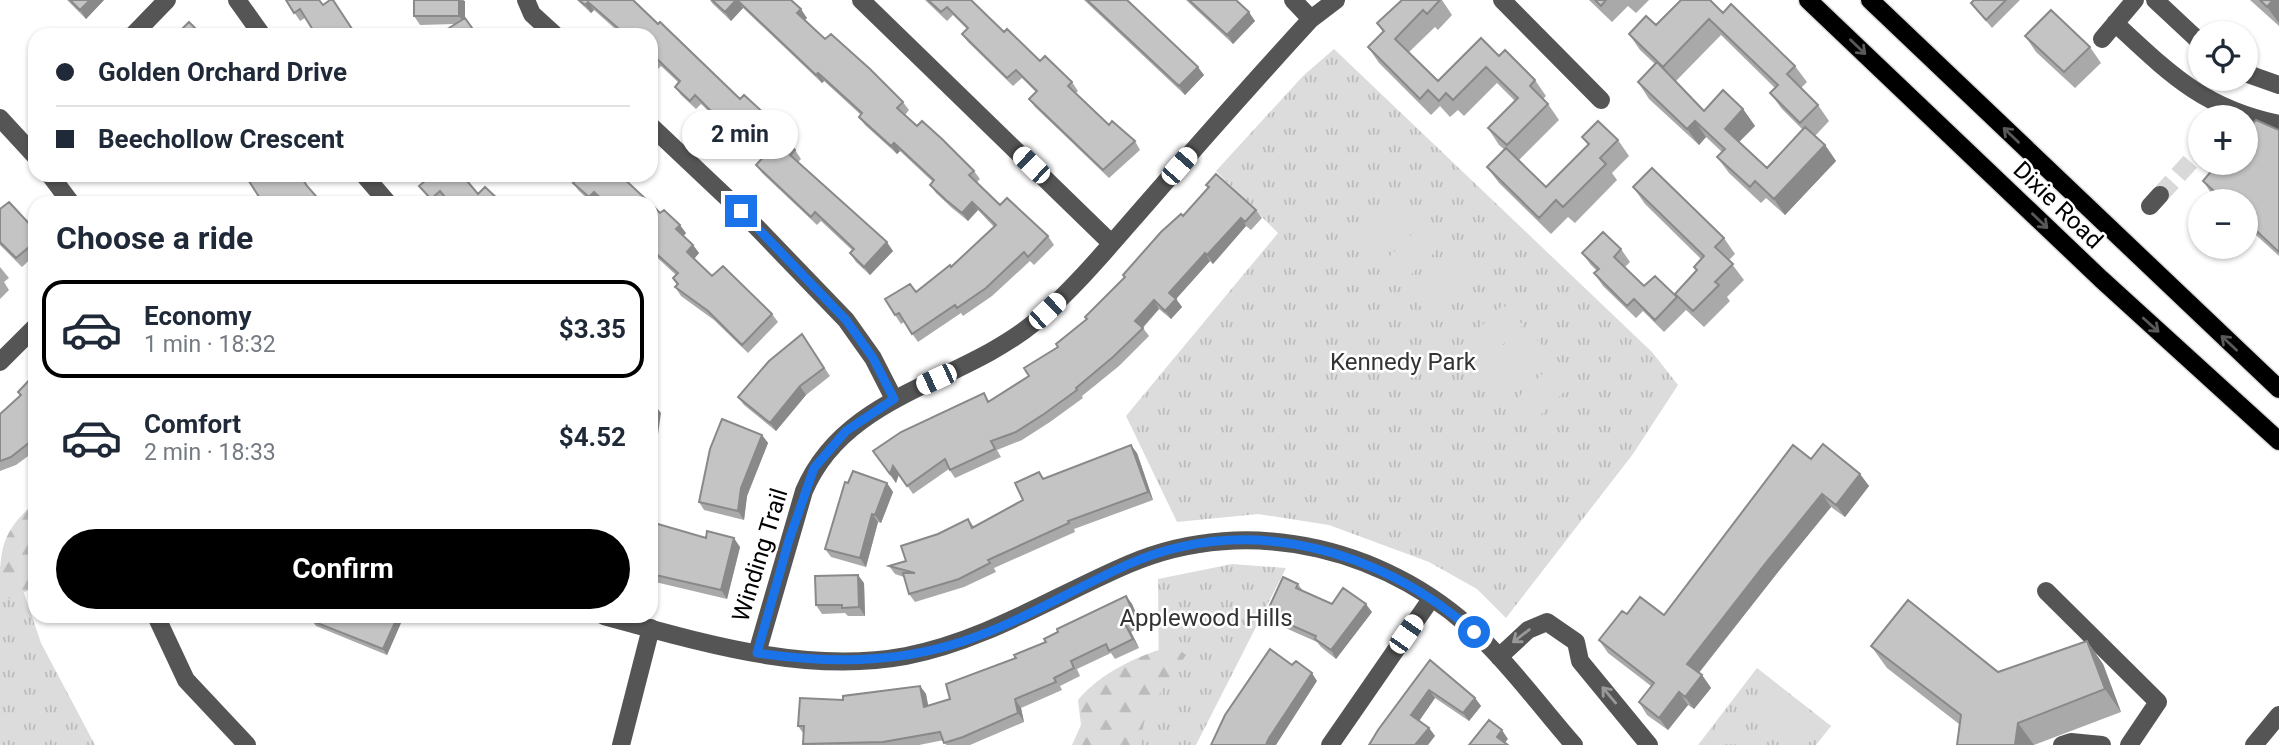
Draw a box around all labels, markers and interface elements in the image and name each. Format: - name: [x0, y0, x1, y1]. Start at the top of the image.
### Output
- map controls: [2188, 21, 2258, 259]
- button: locate: [2188, 21, 2258, 91]
- one-way arrow: [1849, 39, 1866, 56]
- text: Golden Orchard Drive: [98, 57, 347, 87]
- button: +: [2188, 105, 2258, 175]
- callout: 2 min: [683, 110, 799, 158]
- text: 2 min: [711, 121, 769, 148]
- text: Beechollow Crescent: [98, 124, 344, 154]
- one-way arrow: [2003, 127, 2020, 144]
- car: [1009, 143, 1054, 187]
- car: [1158, 143, 1201, 189]
- street label: Dixie Road: [2008, 156, 2108, 254]
- button: −: [2188, 189, 2258, 259]
- route end: [725, 195, 757, 227]
- one-way arrow: [2031, 213, 2048, 230]
- text: Choose a ride: [56, 219, 253, 257]
- car: [1025, 289, 1070, 333]
- icon: car: [60, 298, 123, 361]
- text: Economy: [144, 301, 251, 331]
- text: $3.35: [559, 314, 626, 344]
- one-way arrow: [2142, 317, 2159, 334]
- text: 1 min · 18:32: [144, 331, 276, 358]
- one-way arrow: [2221, 334, 2238, 351]
- park label: Kennedy Park: [1330, 348, 1477, 376]
- car: [913, 361, 960, 397]
- icon: car: [60, 406, 123, 469]
- text: Comfort: [144, 409, 241, 439]
- text: $4.52: [559, 422, 626, 452]
- text: 2 min · 18:33: [144, 439, 276, 466]
- street label: Winding Trail: [726, 485, 794, 625]
- button: Confirm: [56, 529, 630, 609]
- park label: Applewood Hills: [1119, 604, 1293, 632]
- car: [1386, 611, 1427, 657]
- route start: [1458, 616, 1490, 648]
- one-way arrow: [1512, 629, 1530, 644]
- one-way arrow: [1601, 686, 1617, 704]

